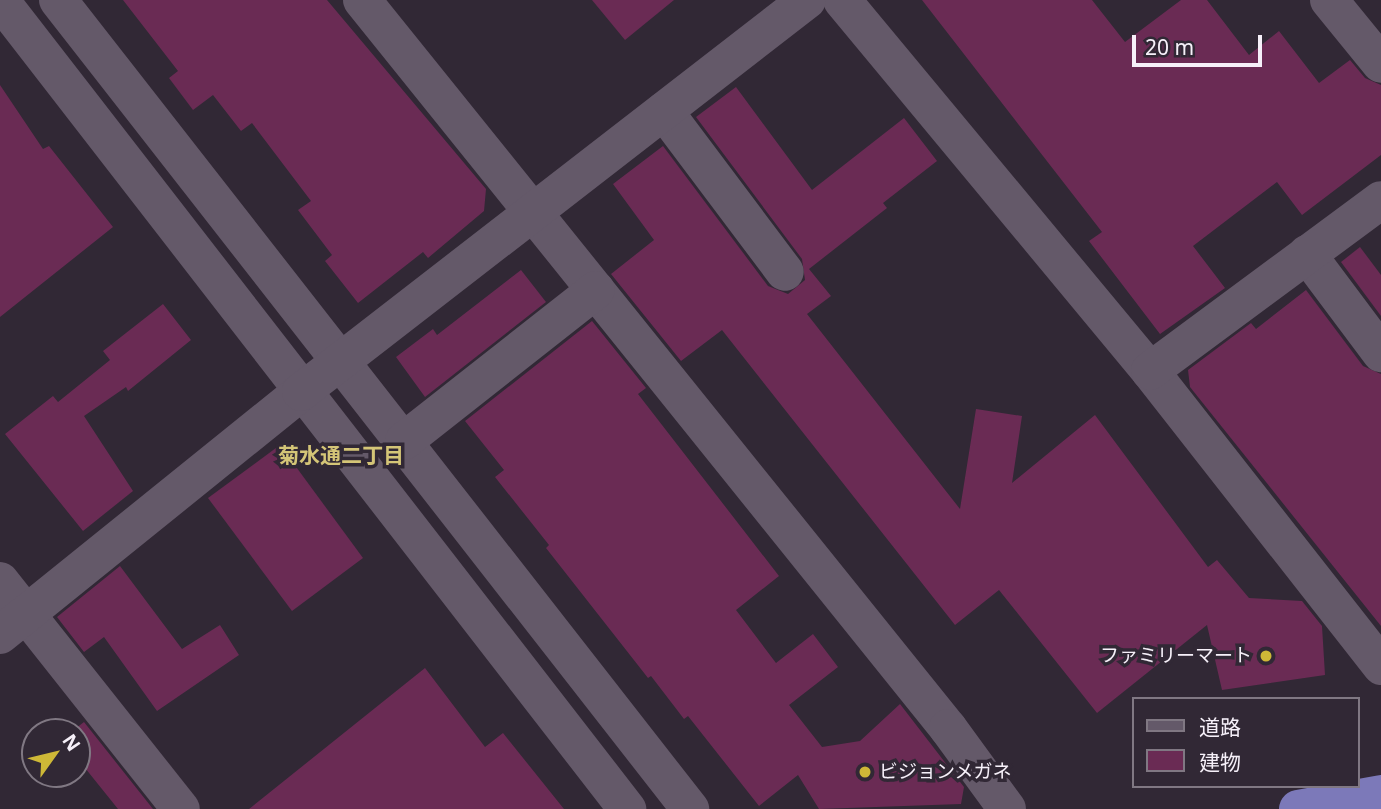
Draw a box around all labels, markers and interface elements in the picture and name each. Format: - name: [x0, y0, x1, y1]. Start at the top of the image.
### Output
- scale bar: [1136, 21, 1266, 65]
- text: 20 m: [1145, 33, 1194, 61]
- district label: 菊水通二丁目: [278, 442, 404, 468]
- place label: ファミリーマート: [1100, 645, 1252, 667]
- marker: ファミリーマート: [1258, 648, 1274, 664]
- legend: [1132, 697, 1360, 788]
- text: 道路: [1199, 713, 1241, 741]
- north arrow: [21, 718, 91, 788]
- text: N: [57, 729, 87, 756]
- text: 建物: [1199, 748, 1241, 776]
- place label: ビジョンメガネ: [879, 761, 1012, 783]
- marker: ビジョンメガネ: [857, 764, 873, 780]

